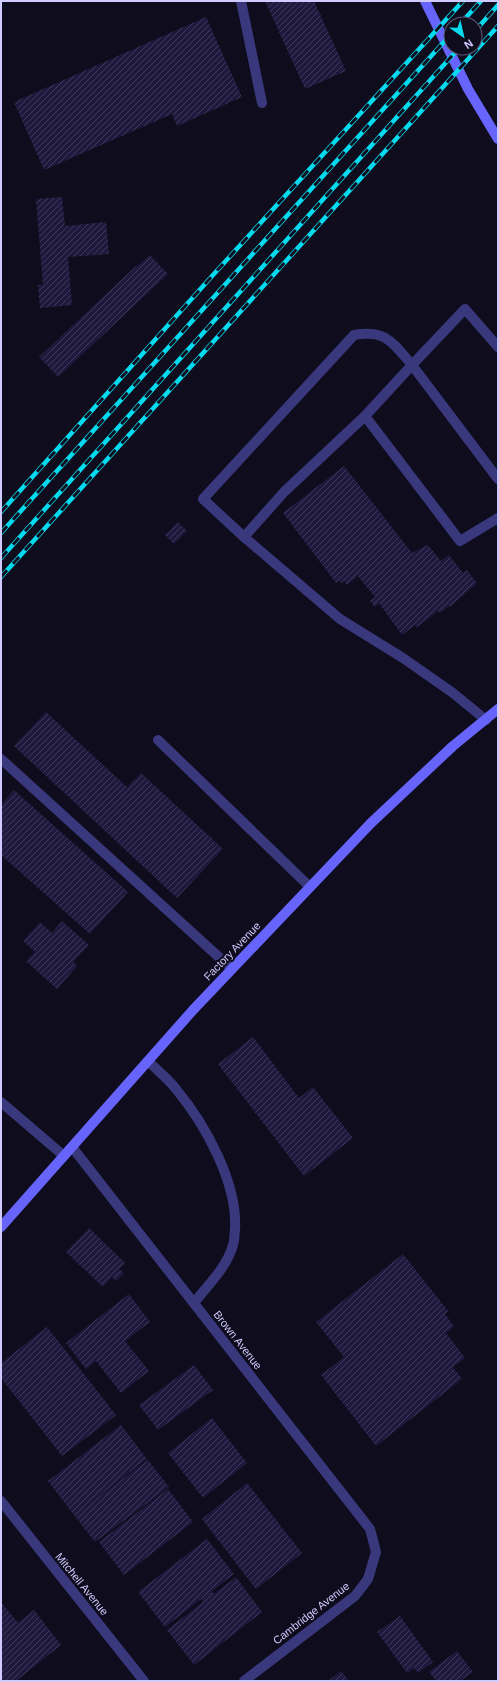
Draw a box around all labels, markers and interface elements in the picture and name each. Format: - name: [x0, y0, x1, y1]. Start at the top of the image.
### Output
- north arrow: [443, 16, 483, 56]
- text: N: [462, 37, 475, 52]
- street label: Factory Avenue: [201, 919, 263, 983]
- street label: Brown Avenue: [211, 1308, 265, 1372]
- street label: Mitchell Avenue: [53, 1550, 111, 1618]
- street label: Cambridge Avenue: [271, 1580, 351, 1646]

